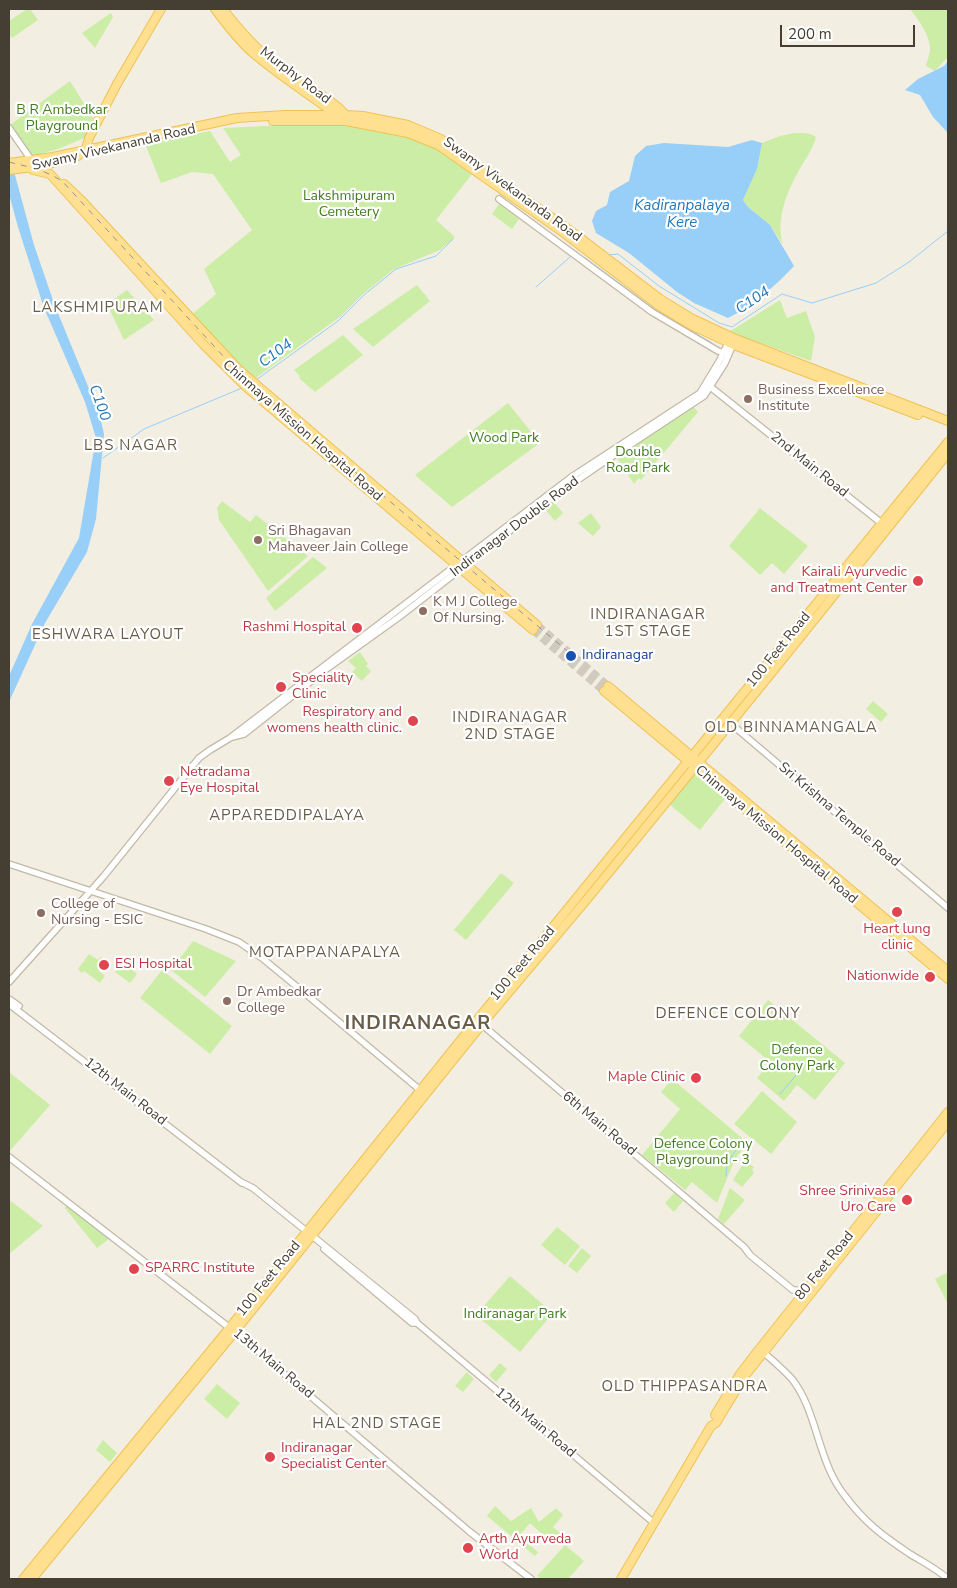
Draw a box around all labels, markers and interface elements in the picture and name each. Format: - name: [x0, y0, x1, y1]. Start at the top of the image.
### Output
- scale bar: [782, 15, 917, 47]
- text: 200 m: [788, 24, 832, 44]
- street label: Murphy Road: [256, 44, 334, 108]
- park label: B R Ambedkar Playground: [16, 103, 108, 136]
- street label: Swamy Vivekananda Road: [31, 121, 197, 175]
- street label: Swamy Vivekananda Road: [439, 134, 585, 246]
- park label: Lakshmipuram Cemetery: [303, 189, 395, 222]
- water label: Kadiranpalaya Kere: [634, 197, 730, 232]
- water label: C104: [733, 283, 773, 319]
- district label: LAKSHMIPURAM: [31, 299, 165, 317]
- water label: C104: [256, 336, 296, 372]
- street label: Chinmaya Mission Hospital Road: [219, 357, 385, 505]
- water label: C100: [84, 382, 114, 424]
- place label: Business Excellence Institute: [758, 383, 884, 416]
- marker: Business Excellence Institute: [742, 393, 754, 405]
- street label: 2nd Main Road: [767, 429, 851, 501]
- park label: Wood Park: [469, 431, 539, 447]
- district label: LBS NAGAR: [83, 437, 179, 455]
- park label: Double Road Park: [606, 445, 670, 478]
- street label: Indiranagar Double Road: [447, 473, 583, 581]
- place label: Sri Bhagavan Mahaveer Jain College: [268, 524, 408, 556]
- marker: Sri Bhagavan Mahaveer Jain College: [252, 534, 264, 546]
- place label: Kairali Ayurvedic and Treatment Center: [770, 565, 907, 598]
- marker: Kairali Ayurvedic and Treatment Center: [911, 574, 925, 588]
- place label: K M J College Of Nursing.: [433, 595, 517, 628]
- marker: K M J College Of Nursing.: [417, 605, 429, 617]
- district label: INDIRANAGAR 1ST STAGE: [589, 606, 707, 641]
- street label: 100 Feet Road: [743, 609, 815, 691]
- place label: Rashmi Hospital: [243, 620, 346, 636]
- marker: Rashmi Hospital: [350, 621, 364, 635]
- district label: ESHWARA LAYOUT: [30, 626, 186, 644]
- place label: Indiranagar: [582, 648, 653, 664]
- marker: Indiranagar: [564, 649, 578, 663]
- place label: Speciality Clinic: [292, 671, 353, 704]
- marker: Speciality Clinic: [274, 680, 288, 694]
- place label: Respiratory and womens health clinic.: [267, 705, 402, 738]
- district label: INDIRANAGAR 2ND STAGE: [451, 709, 569, 744]
- marker: Respiratory and womens health clinic.: [406, 714, 420, 728]
- district label: OLD BINNAMANGALA: [702, 719, 880, 737]
- street label: Sri Krishna Temple Road: [775, 759, 903, 871]
- street label: Chinmaya Mission Hospital Road: [692, 762, 860, 908]
- place label: Netradama Eye Hospital: [180, 765, 259, 798]
- marker: Netradama Eye Hospital: [162, 774, 176, 788]
- district label: APPAREDDIPALAYA: [207, 807, 367, 825]
- place label: College of Nursing - ESIC: [51, 897, 143, 930]
- marker: Heart lung clinic: [890, 905, 904, 919]
- marker: College of Nursing - ESIC: [35, 907, 47, 919]
- place label: Heart lung clinic: [863, 922, 931, 954]
- street label: 100 Feet Road: [487, 923, 559, 1005]
- district label: MOTAPPANAPALYA: [247, 944, 403, 962]
- place label: ESI Hospital: [115, 957, 192, 973]
- marker: ESI Hospital: [97, 958, 111, 972]
- place label: Nationwide: [847, 969, 919, 985]
- marker: Nationwide: [923, 970, 937, 984]
- place label: Dr Ambedkar College: [237, 985, 321, 1018]
- marker: Dr Ambedkar College: [221, 995, 233, 1007]
- district label: DEFENCE COLONY: [654, 1005, 802, 1023]
- district label: INDIRANAGAR: [343, 1013, 493, 1035]
- park label: Defence Colony Park: [759, 1043, 835, 1076]
- street label: 12th Main Road: [80, 1055, 170, 1129]
- place label: Maple Clinic: [608, 1070, 685, 1086]
- marker: Maple Clinic: [689, 1071, 703, 1085]
- street label: 6th Main Road: [559, 1088, 639, 1160]
- park label: Defence Colony Playground - 3: [654, 1137, 752, 1170]
- place label: Shree Srinivasa Uro Care: [799, 1184, 896, 1216]
- marker: Shree Srinivasa Uro Care: [900, 1193, 914, 1207]
- street label: 80 Feet Road: [792, 1228, 858, 1304]
- street label: 100 Feet Road: [233, 1238, 305, 1320]
- place label: SPARRC Institute: [145, 1261, 255, 1277]
- marker: SPARRC Institute: [127, 1262, 141, 1276]
- park label: Indiranagar Park: [464, 1307, 566, 1323]
- street label: 13th Main Road: [229, 1325, 317, 1403]
- district label: OLD THIPPASANDRA: [600, 1378, 770, 1396]
- street label: 12th Main Road: [491, 1384, 579, 1462]
- district label: HAL 2ND STAGE: [311, 1415, 443, 1433]
- place label: Indiranagar Specialist Center: [281, 1441, 387, 1474]
- marker: Indiranagar Specialist Center: [263, 1450, 277, 1464]
- place label: Arth Ayurveda World: [479, 1532, 571, 1564]
- marker: Arth Ayurveda World: [461, 1541, 475, 1555]

